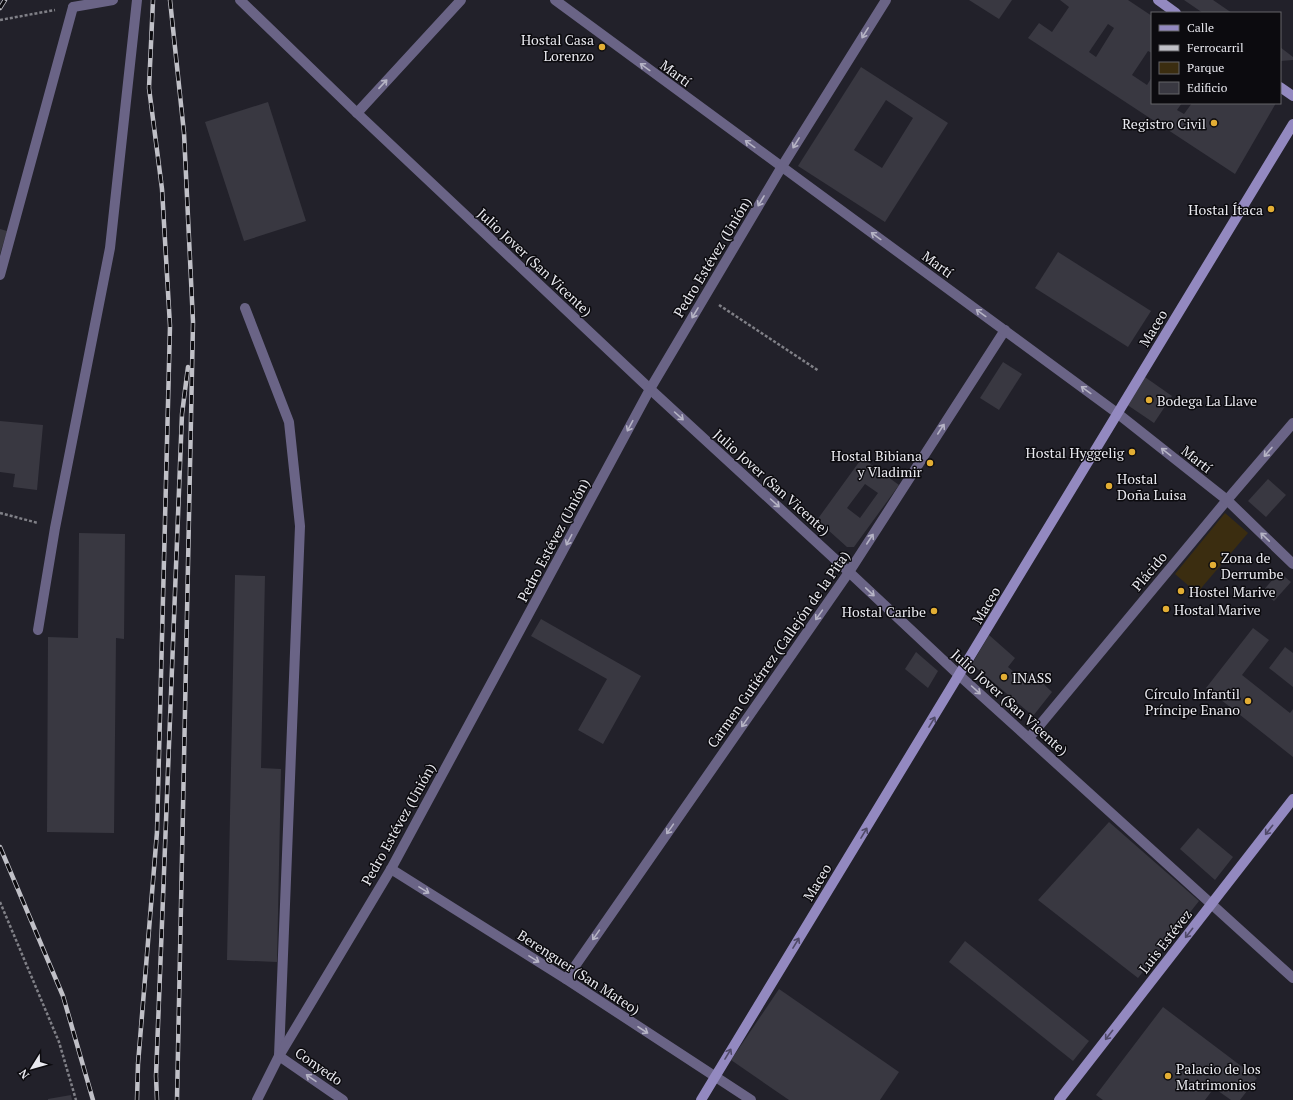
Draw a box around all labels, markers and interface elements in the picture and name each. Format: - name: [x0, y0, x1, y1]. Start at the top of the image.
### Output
- legend: [1151, 12, 1281, 104]
- text: Calle: [1187, 20, 1214, 35]
- one-way arrow: [861, 27, 869, 38]
- place label: Hostal Casa Lorenzo: [521, 30, 594, 65]
- text: Ferrocarril: [1187, 40, 1244, 55]
- marker: Hostal Casa Lorenzo: [597, 42, 607, 52]
- street label: Martí: [657, 55, 696, 91]
- text: Parque: [1187, 60, 1224, 75]
- one-way arrow: [640, 63, 651, 71]
- one-way arrow: [379, 79, 388, 89]
- text: Edificio: [1187, 80, 1228, 95]
- place label: Registro Civil: [1122, 114, 1206, 133]
- marker: Registro Civil: [1209, 118, 1219, 128]
- one-way arrow: [792, 138, 801, 149]
- one-way arrow: [745, 140, 756, 148]
- street label: Pedro Estévez (Unión): [669, 193, 755, 321]
- one-way arrow: [757, 195, 765, 207]
- place label: Hostal Ítaca: [1188, 200, 1263, 219]
- street label: Julio Jover (San Vicente): [473, 204, 597, 320]
- marker: Hostal Ítaca: [1266, 204, 1276, 214]
- one-way arrow: [871, 232, 882, 241]
- street label: Martí: [919, 246, 958, 282]
- street label: Maceo: [1134, 306, 1172, 350]
- one-way arrow: [691, 307, 699, 319]
- one-way arrow: [976, 309, 987, 317]
- one-way arrow: [1080, 386, 1091, 394]
- place label: Bodega La Llave: [1157, 391, 1257, 410]
- marker: Bodega La Llave: [1144, 395, 1154, 405]
- one-way arrow: [674, 411, 684, 420]
- one-way arrow: [626, 419, 634, 431]
- one-way arrow: [936, 424, 945, 435]
- street label: Julio Jover (San Vicente): [710, 425, 834, 539]
- street label: Martí: [1178, 441, 1217, 477]
- place label: Hostal Hyggelig: [1026, 443, 1125, 462]
- place label: Hostal Bibiana y Vladimir: [831, 446, 923, 481]
- marker: Hostal Hyggelig: [1127, 447, 1137, 457]
- one-way arrow: [1263, 447, 1272, 458]
- one-way arrow: [1161, 448, 1172, 457]
- marker: Hostal Bibiana y Vladimir: [925, 458, 935, 468]
- place label: Hostal Doña Luisa: [1117, 469, 1187, 504]
- street label: Pedro Estévez (Unión): [512, 475, 594, 605]
- marker: Hostal Doña Luisa: [1104, 481, 1114, 491]
- one-way arrow: [770, 499, 780, 508]
- one-way arrow: [1260, 532, 1270, 542]
- one-way arrow: [867, 533, 875, 545]
- one-way arrow: [564, 534, 572, 546]
- street label: Carmen Gutiérrez (Callejón de la Pita): [702, 547, 854, 751]
- street label: Plácido: [1127, 547, 1171, 595]
- place label: Zona de Derrumbe: [1221, 548, 1284, 583]
- marker: Zona de Derrumbe: [1208, 560, 1218, 570]
- place label: Hostel Marive: [1189, 582, 1276, 601]
- street label: Maceo: [967, 583, 1005, 627]
- marker: Hostel Marive: [1176, 586, 1186, 596]
- one-way arrow: [865, 587, 876, 596]
- place label: Hostal Marive: [1174, 600, 1261, 619]
- place label: Hostal Caribe: [842, 602, 926, 621]
- marker: Hostal Marive: [1161, 604, 1171, 614]
- marker: Hostal Caribe: [929, 606, 939, 616]
- one-way arrow: [815, 609, 823, 620]
- street label: Julio Jover (San Vicente): [948, 645, 1072, 759]
- place label: INASS: [1012, 668, 1052, 687]
- marker: INASS: [999, 672, 1009, 682]
- place label: Círculo Infantil Príncipe Enano: [1144, 684, 1240, 719]
- one-way arrow: [970, 685, 980, 694]
- marker: Círculo Infantil Príncipe Enano: [1243, 696, 1253, 706]
- one-way arrow: [741, 716, 749, 727]
- one-way arrow: [928, 716, 936, 728]
- street label: Pedro Estévez (Unión): [356, 759, 440, 889]
- one-way arrow: [666, 823, 674, 834]
- one-way arrow: [1265, 824, 1273, 835]
- one-way arrow: [860, 827, 868, 838]
- street label: Maceo: [798, 860, 836, 904]
- one-way arrow: [418, 886, 429, 894]
- street label: Luis Estévez: [1134, 905, 1196, 977]
- street label: Berenguer (San Mateo): [514, 925, 644, 1019]
- one-way arrow: [1185, 927, 1193, 938]
- one-way arrow: [592, 929, 600, 940]
- one-way arrow: [793, 937, 801, 949]
- one-way arrow: [528, 955, 540, 963]
- one-way arrow: [637, 1026, 648, 1034]
- one-way arrow: [1105, 1030, 1114, 1041]
- street label: Conyedo: [291, 1043, 347, 1089]
- north arrow: [12, 1048, 52, 1088]
- one-way arrow: [725, 1048, 733, 1060]
- place label: Palacio de los Matrimonios: [1176, 1059, 1261, 1094]
- text: N: [16, 1066, 32, 1082]
- marker: Palacio de los Matrimonios: [1163, 1071, 1173, 1081]
- one-way arrow: [306, 1074, 317, 1082]

